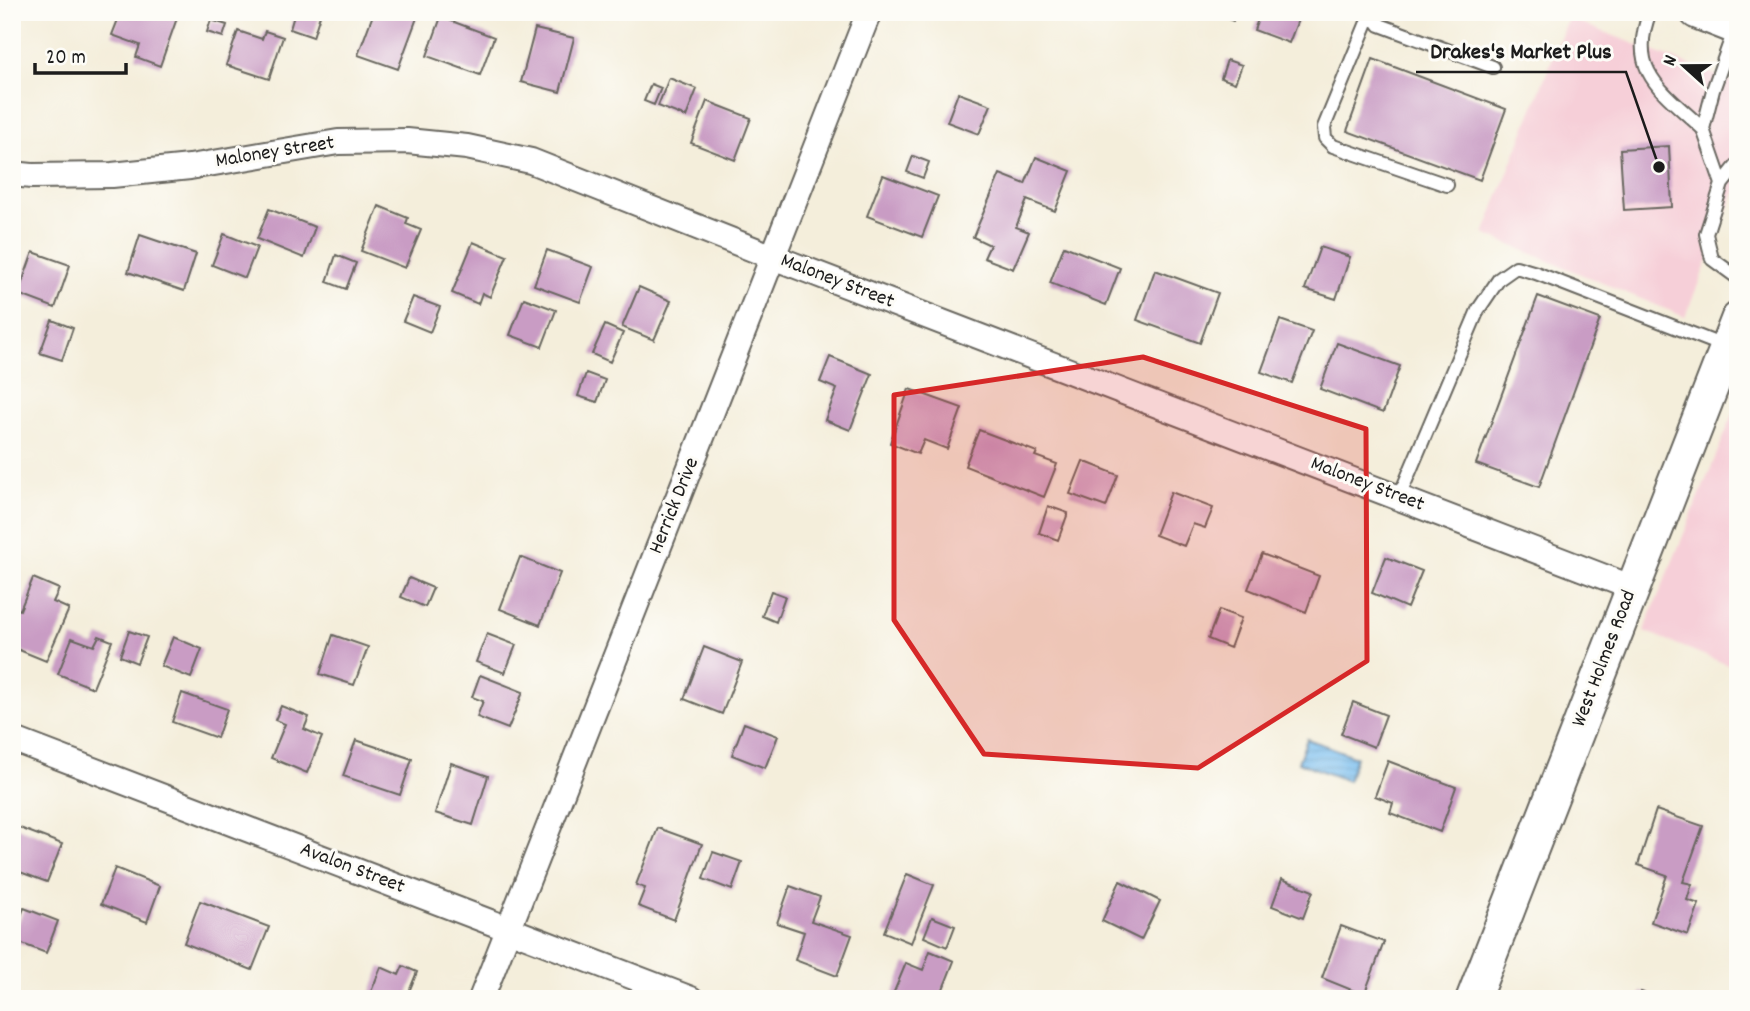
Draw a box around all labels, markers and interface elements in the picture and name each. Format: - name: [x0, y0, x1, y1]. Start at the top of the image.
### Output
- callout: Drakes's Market Plus: [1416, 28, 1626, 72]
- scale bar: [35, 32, 126, 76]
- north arrow: [1648, 32, 1718, 102]
- text: Drakes's Market Plus: [1430, 37, 1612, 70]
- text: 20 m: [46, 44, 86, 74]
- text: N: [1657, 52, 1686, 70]
- street label: Maloney Street: [213, 129, 337, 177]
- street label: Maloney Street: [776, 247, 899, 318]
- street label: Maloney Street: [1306, 450, 1429, 521]
- street label: Herrick Drive: [642, 453, 708, 559]
- street label: West Holmes Road: [1565, 586, 1645, 732]
- street label: Avalon Street: [295, 835, 409, 903]

